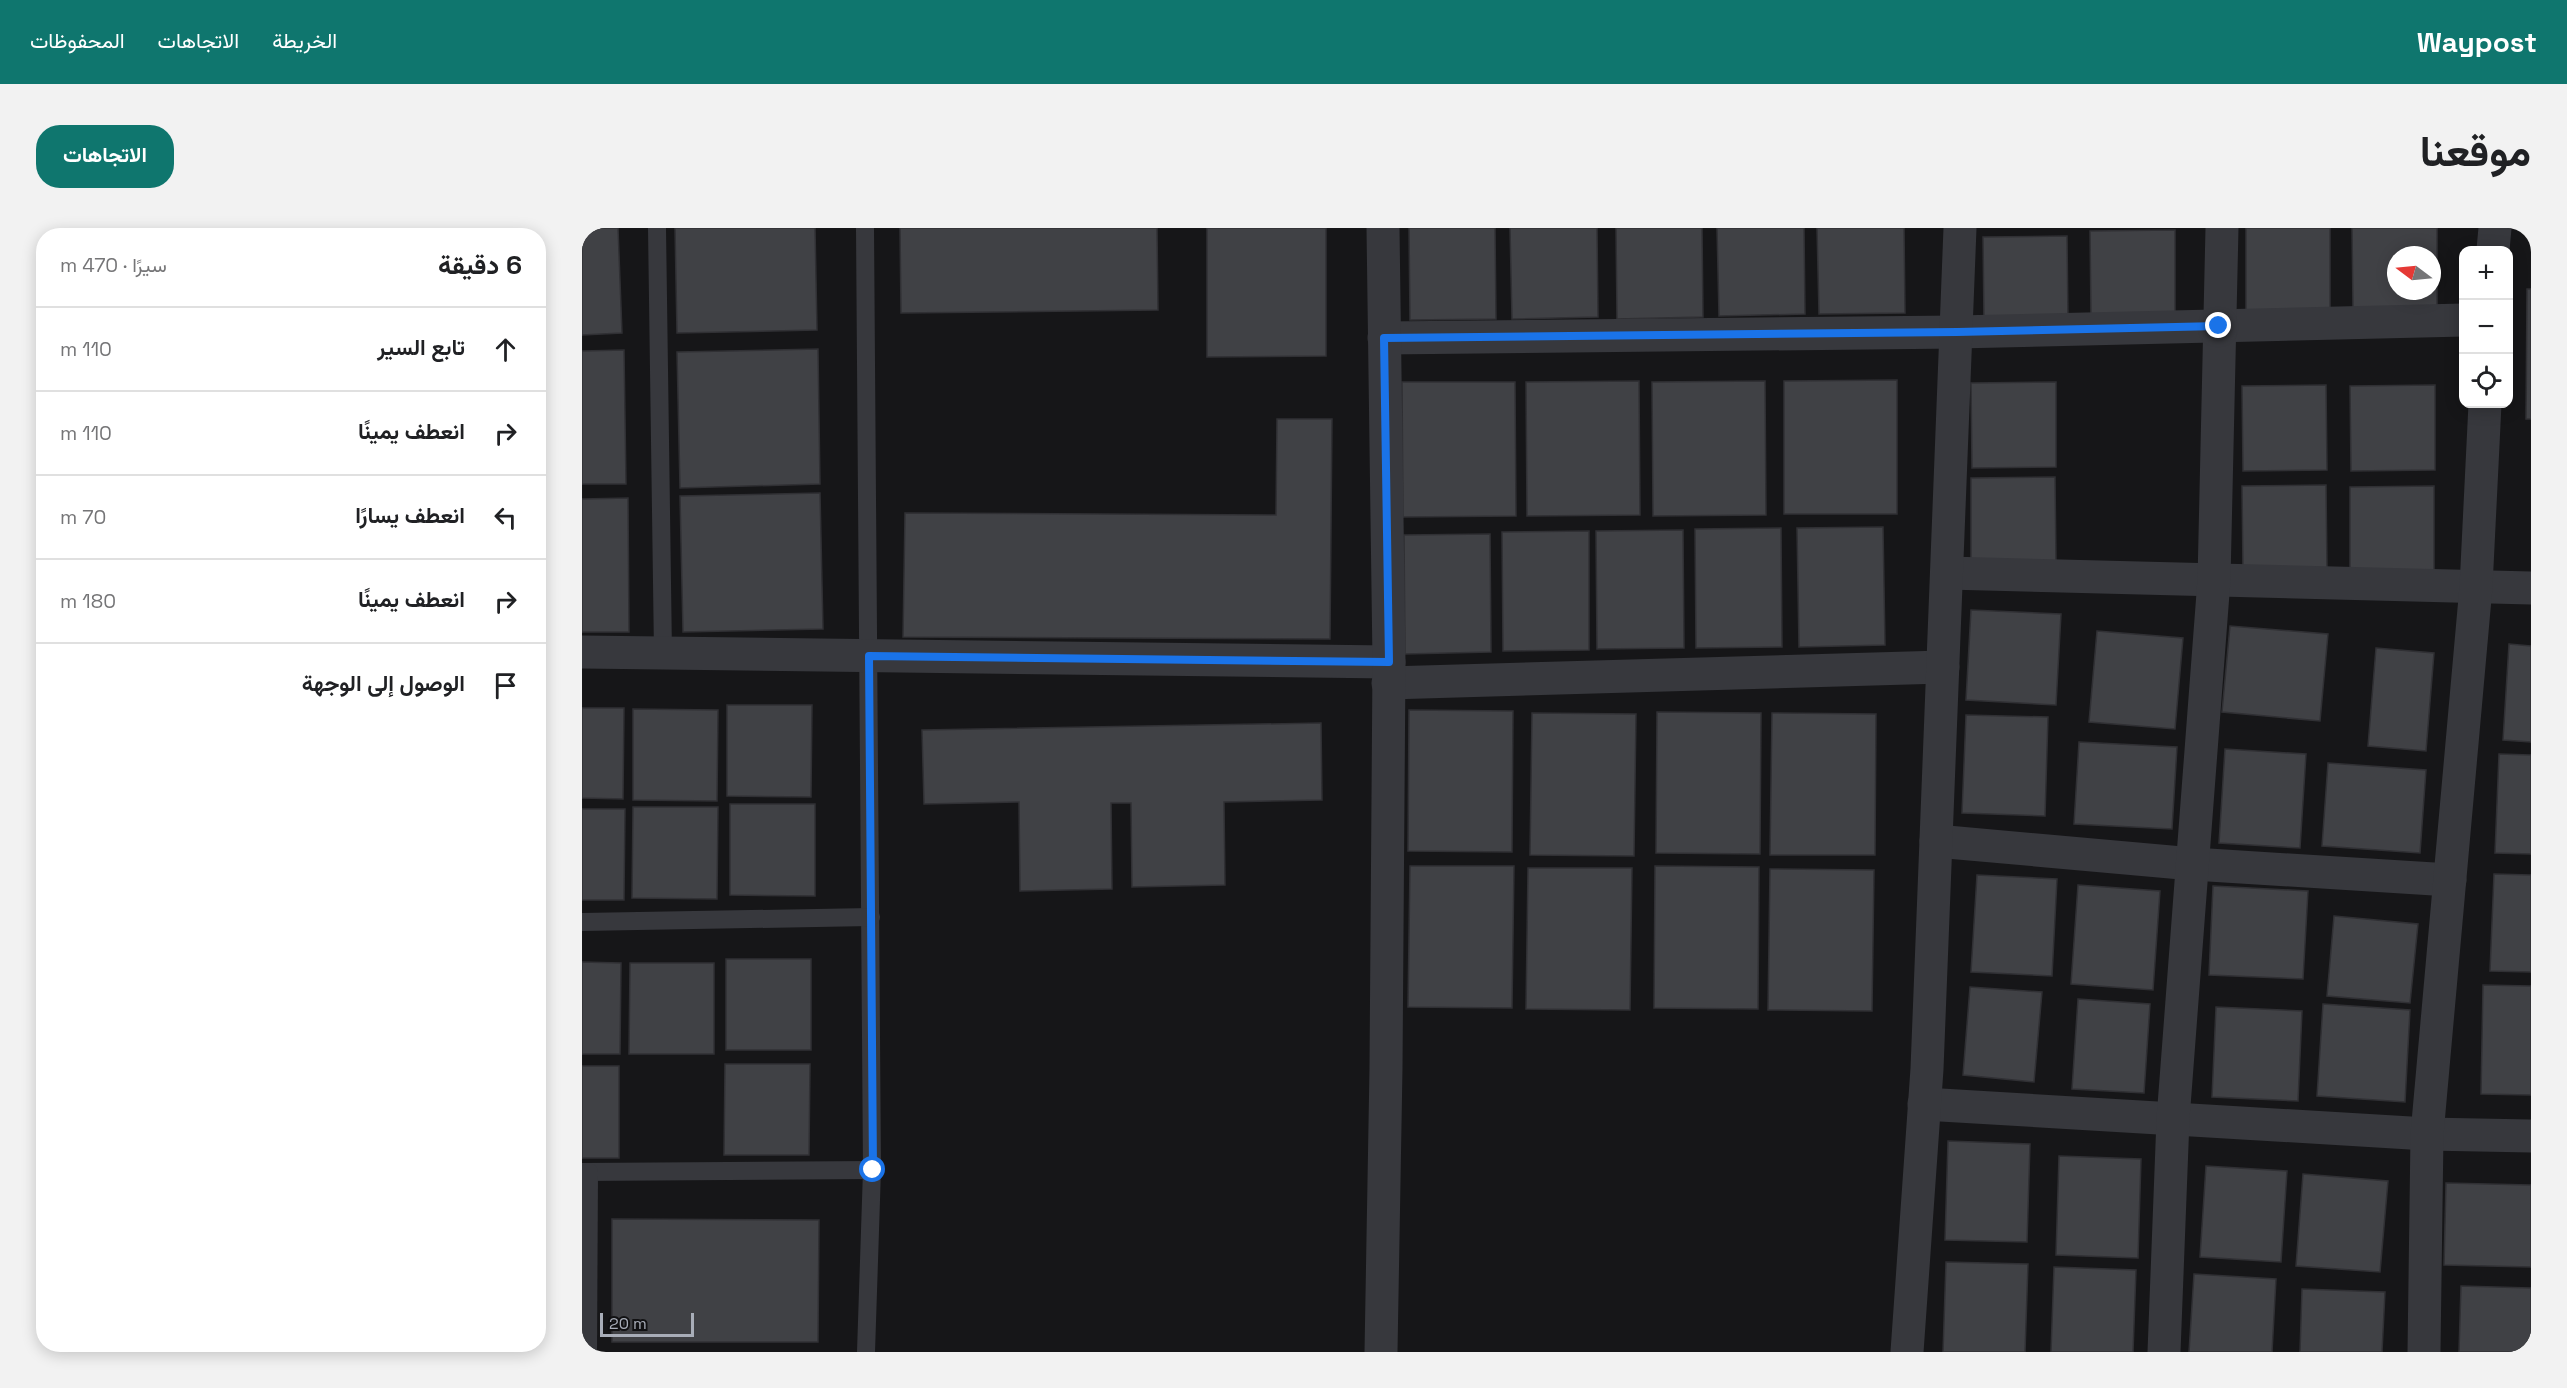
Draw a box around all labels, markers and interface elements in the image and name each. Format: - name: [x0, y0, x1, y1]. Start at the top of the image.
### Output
- text: Waypost: [2417, 24, 2537, 60]
- text: المحفوظات: [30, 27, 125, 54]
- text: الاتجاهات: [158, 27, 239, 54]
- text: الخريطة: [272, 27, 337, 54]
- button: الاتجاهات: [36, 125, 174, 188]
- text: موقعنا: [2420, 125, 2531, 178]
- north arrow: [2387, 246, 2441, 300]
- map controls: [2459, 246, 2513, 408]
- button: +: [2459, 246, 2513, 300]
- text: 6 دقيقة: [438, 248, 522, 282]
- text: سيرًا · 470 m: [60, 252, 167, 278]
- button: −: [2459, 300, 2513, 354]
- route end: [2205, 312, 2231, 338]
- text: تابع السير: [377, 333, 465, 361]
- icon: ahead: [489, 333, 522, 366]
- text: 110 m: [60, 336, 112, 362]
- button: locate: [2459, 354, 2513, 408]
- text: انعطف يمينًا: [358, 417, 465, 445]
- icon: right: [489, 417, 522, 450]
- text: 110 m: [60, 420, 112, 446]
- text: انعطف يسارًا: [355, 501, 465, 529]
- icon: left: [489, 501, 522, 534]
- text: 70 m: [60, 504, 106, 530]
- text: انعطف يمينًا: [358, 585, 465, 613]
- icon: right: [489, 585, 522, 618]
- text: 180 m: [60, 588, 116, 614]
- text: الوصول إلى الوجهة: [302, 669, 465, 697]
- icon: arrive: [489, 669, 522, 702]
- route start: [859, 1156, 885, 1182]
- scale bar: [600, 1310, 694, 1338]
- text: 20 m: [609, 1313, 647, 1334]

